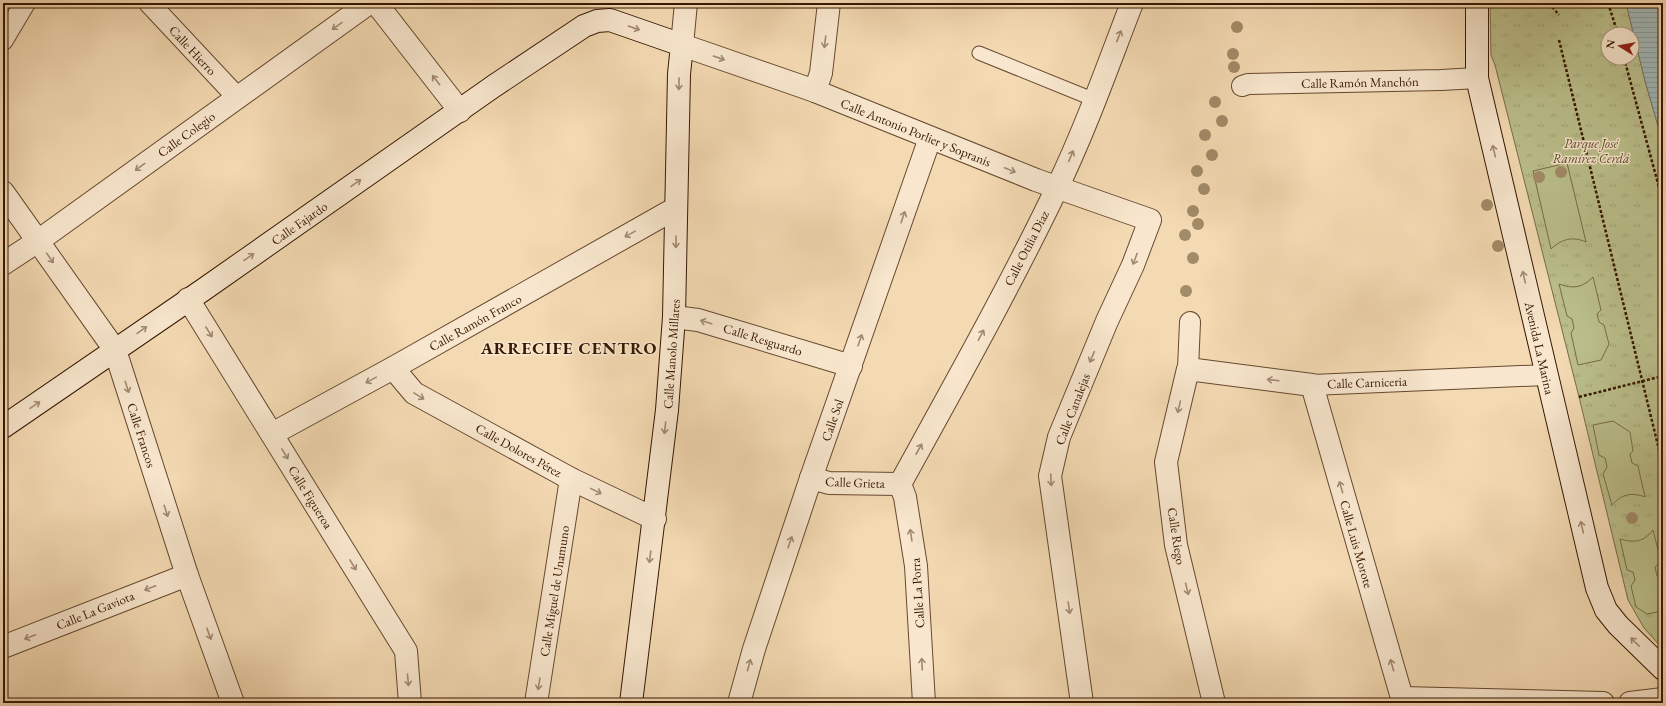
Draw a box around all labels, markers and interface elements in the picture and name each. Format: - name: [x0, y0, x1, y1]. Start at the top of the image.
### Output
- street label: Calle Hierro: [165, 22, 220, 79]
- one-way arrow: [332, 22, 343, 30]
- one-way arrow: [628, 25, 640, 33]
- north arrow: [1600, 26, 1640, 66]
- one-way arrow: [1116, 30, 1124, 42]
- one-way arrow: [821, 35, 828, 48]
- text: N: [1602, 38, 1618, 50]
- one-way arrow: [712, 55, 725, 62]
- street label: Calle Ramón Manchón: [1301, 73, 1419, 92]
- one-way arrow: [431, 74, 440, 85]
- one-way arrow: [675, 77, 682, 90]
- street label: Calle Antonio Porlier y Sopranis: [838, 94, 994, 170]
- street label: Calle Colegio: [154, 108, 218, 161]
- park label: Parque José Ramírez Cerdá: [1553, 135, 1630, 167]
- one-way arrow: [1490, 145, 1498, 158]
- one-way arrow: [1068, 151, 1075, 163]
- one-way arrow: [135, 163, 146, 171]
- one-way arrow: [1004, 166, 1016, 174]
- one-way arrow: [350, 179, 361, 187]
- street label: Calle Fajardo: [268, 198, 331, 249]
- street label: Calle Otilia Diaz: [1000, 208, 1053, 289]
- one-way arrow: [899, 211, 907, 223]
- one-way arrow: [624, 230, 636, 238]
- one-way arrow: [672, 235, 680, 248]
- one-way arrow: [46, 253, 54, 264]
- one-way arrow: [244, 253, 255, 261]
- one-way arrow: [1130, 253, 1138, 265]
- one-way arrow: [1520, 271, 1528, 284]
- street label: Calle Ramón Franco: [426, 290, 525, 355]
- street label: Calle Manolo Millares: [659, 298, 684, 410]
- street label: Avenida La Marina: [1520, 299, 1559, 397]
- one-way arrow: [700, 318, 713, 325]
- street label: Calle Resguardo: [721, 319, 805, 360]
- one-way arrow: [136, 326, 147, 334]
- one-way arrow: [205, 326, 213, 338]
- one-way arrow: [978, 329, 986, 341]
- one-way arrow: [856, 334, 864, 346]
- district label: ARRECIFE CENTRO: [480, 337, 657, 359]
- one-way arrow: [1088, 351, 1096, 363]
- street label: Calle Canalejas: [1051, 371, 1094, 447]
- street label: Calle Carniceria: [1327, 373, 1408, 392]
- one-way arrow: [1267, 376, 1280, 384]
- one-way arrow: [365, 377, 377, 384]
- one-way arrow: [124, 380, 131, 393]
- one-way arrow: [413, 392, 425, 400]
- street label: Calle Sol: [817, 397, 848, 444]
- one-way arrow: [1175, 400, 1182, 413]
- one-way arrow: [29, 401, 40, 409]
- street label: Calle Francos: [123, 401, 160, 470]
- street label: Calle Dolores Pérez: [473, 420, 565, 481]
- one-way arrow: [662, 421, 669, 434]
- one-way arrow: [916, 444, 923, 456]
- one-way arrow: [281, 448, 289, 459]
- street label: Calle Figueroa: [284, 462, 337, 533]
- street label: Calle Grieta: [825, 473, 886, 492]
- one-way arrow: [1048, 473, 1055, 486]
- one-way arrow: [1337, 480, 1344, 493]
- one-way arrow: [589, 488, 601, 495]
- street label: Calle Luis Morote: [1336, 498, 1377, 590]
- one-way arrow: [163, 505, 171, 517]
- street label: Calle Riego: [1164, 506, 1189, 566]
- one-way arrow: [1578, 521, 1586, 534]
- street label: Calle Miguel de Unamuno: [536, 524, 573, 658]
- one-way arrow: [907, 529, 915, 542]
- one-way arrow: [786, 536, 794, 548]
- one-way arrow: [646, 550, 654, 563]
- street label: Calle La Porra: [907, 556, 928, 629]
- one-way arrow: [349, 559, 357, 570]
- one-way arrow: [1183, 583, 1191, 596]
- one-way arrow: [145, 585, 157, 593]
- street label: Calle La Gaviota: [54, 587, 137, 634]
- one-way arrow: [1065, 601, 1073, 614]
- one-way arrow: [205, 627, 213, 639]
- one-way arrow: [24, 633, 36, 641]
- one-way arrow: [1630, 637, 1640, 647]
- one-way arrow: [918, 658, 925, 671]
- one-way arrow: [746, 659, 753, 672]
- one-way arrow: [1388, 659, 1395, 672]
- one-way arrow: [405, 673, 412, 686]
- one-way arrow: [535, 677, 543, 690]

